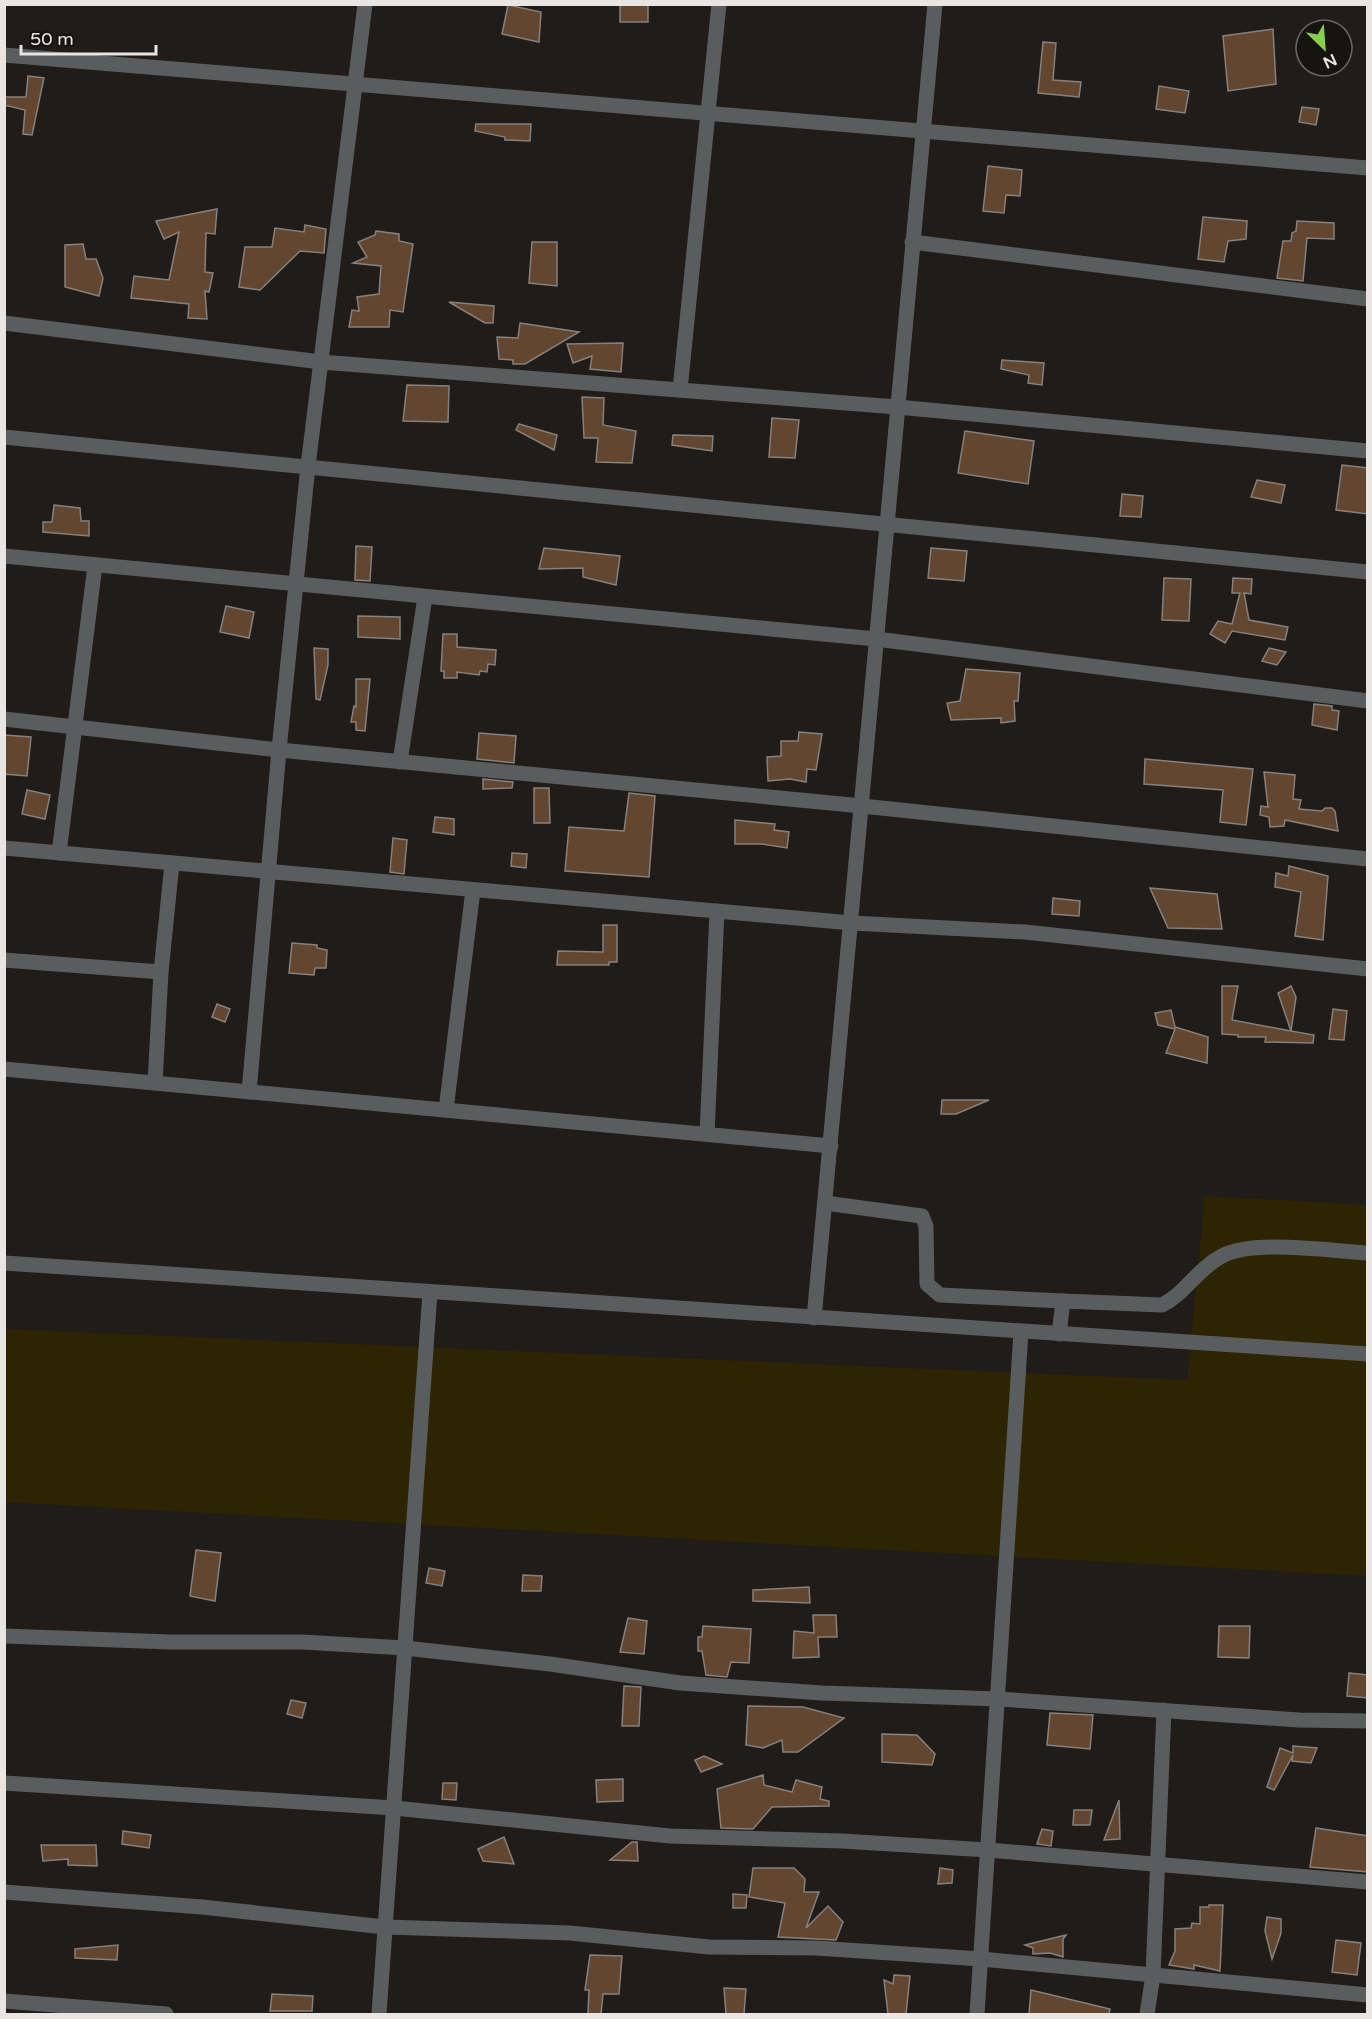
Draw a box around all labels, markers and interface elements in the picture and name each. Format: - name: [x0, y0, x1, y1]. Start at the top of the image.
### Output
- scale bar: [21, 18, 156, 56]
- north arrow: [1294, 18, 1354, 78]
- text: 50 m: [30, 28, 74, 50]
- text: N: [1320, 49, 1340, 72]

